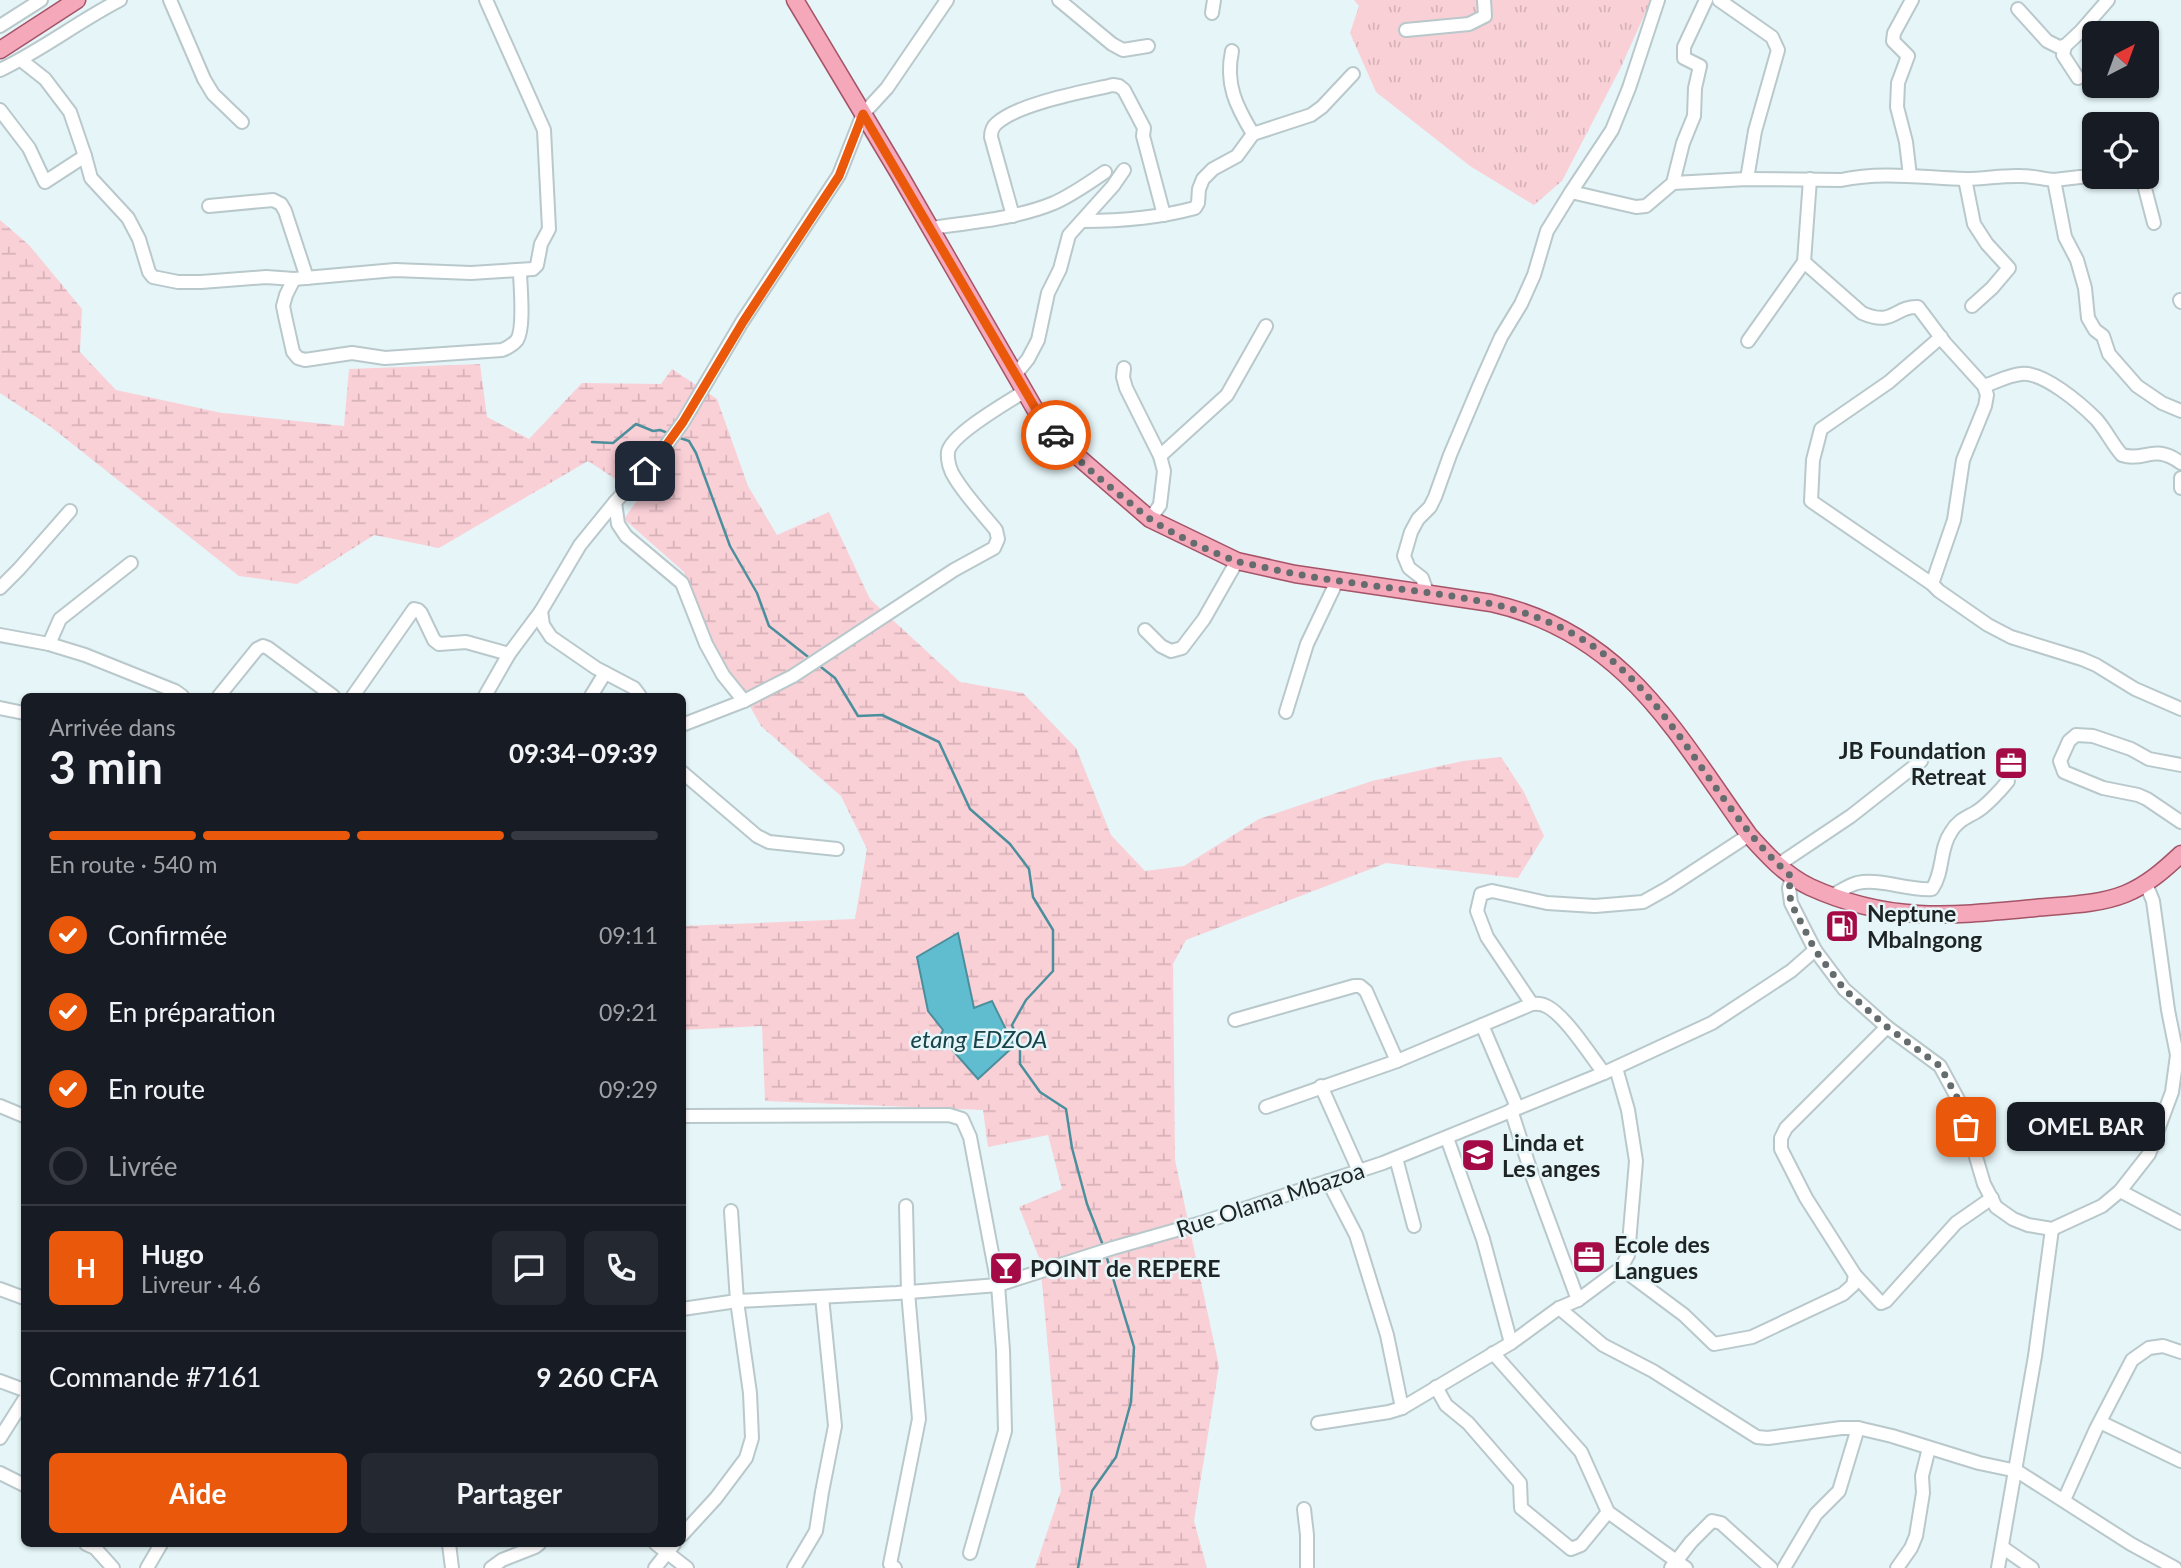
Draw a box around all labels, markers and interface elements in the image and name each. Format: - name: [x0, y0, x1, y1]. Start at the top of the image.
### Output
- north arrow: [2082, 21, 2160, 98]
- map controls: [2082, 21, 2159, 189]
- button: locate: [2082, 112, 2159, 189]
- courier: [1021, 400, 1091, 470]
- icon: car: [1037, 416, 1075, 454]
- pin: [615, 441, 675, 501]
- icon: home: [626, 452, 664, 490]
- text: Arrivée dans: [49, 713, 176, 741]
- place label: JB Foundation Retreat: [1839, 736, 1986, 790]
- text: 09:34–09:39: [509, 737, 658, 769]
- text: 3 min: [49, 739, 163, 794]
- office icon: JB Foundation Retreat: [1992, 744, 2030, 782]
- text: En route · 540 m: [49, 850, 217, 878]
- place label: Neptune Mbalngong: [1867, 899, 1982, 953]
- fuel station icon: Neptune Mbalngong: [1823, 907, 1861, 945]
- icon: check: [49, 916, 87, 954]
- text: Confirmée: [108, 919, 227, 951]
- text: 09:11: [599, 921, 658, 949]
- icon: check: [49, 993, 87, 1031]
- text: En préparation: [108, 996, 276, 1028]
- text: 09:21: [599, 998, 658, 1026]
- water label: etang EDZOA: [910, 1024, 1048, 1053]
- icon: check: [49, 1070, 87, 1108]
- text: En route: [108, 1073, 205, 1105]
- text: 09:29: [599, 1075, 658, 1103]
- pin: [1936, 1097, 1996, 1157]
- callout: OMEL BAR: [2008, 1102, 2166, 1152]
- icon: bag: [1947, 1108, 1985, 1146]
- text: OMEL BAR: [2028, 1112, 2144, 1140]
- place label: Linda et Les anges: [1502, 1128, 1600, 1182]
- school or university icon: Linda et Les anges: [1459, 1136, 1497, 1174]
- text: Livrée: [108, 1150, 177, 1182]
- street label: Rue Olama Mbazoa: [1172, 1155, 1368, 1243]
- place label: Ecole des Langues: [1614, 1230, 1710, 1284]
- button: chat: [492, 1231, 566, 1305]
- button: phone: [584, 1231, 658, 1305]
- text: Hugo: [141, 1238, 204, 1270]
- office icon: Ecole des Langues: [1570, 1238, 1608, 1276]
- bar icon: POINT de REPERE: [987, 1249, 1025, 1287]
- text: H: [76, 1252, 96, 1284]
- place label: POINT de REPERE: [1030, 1254, 1220, 1282]
- text: Livreur · 4.6: [141, 1270, 261, 1298]
- text: Commande #7161: [49, 1361, 261, 1393]
- text: 9 260 CFA: [537, 1361, 658, 1393]
- button: Aide: [49, 1453, 347, 1533]
- button: Partager: [361, 1453, 658, 1533]

